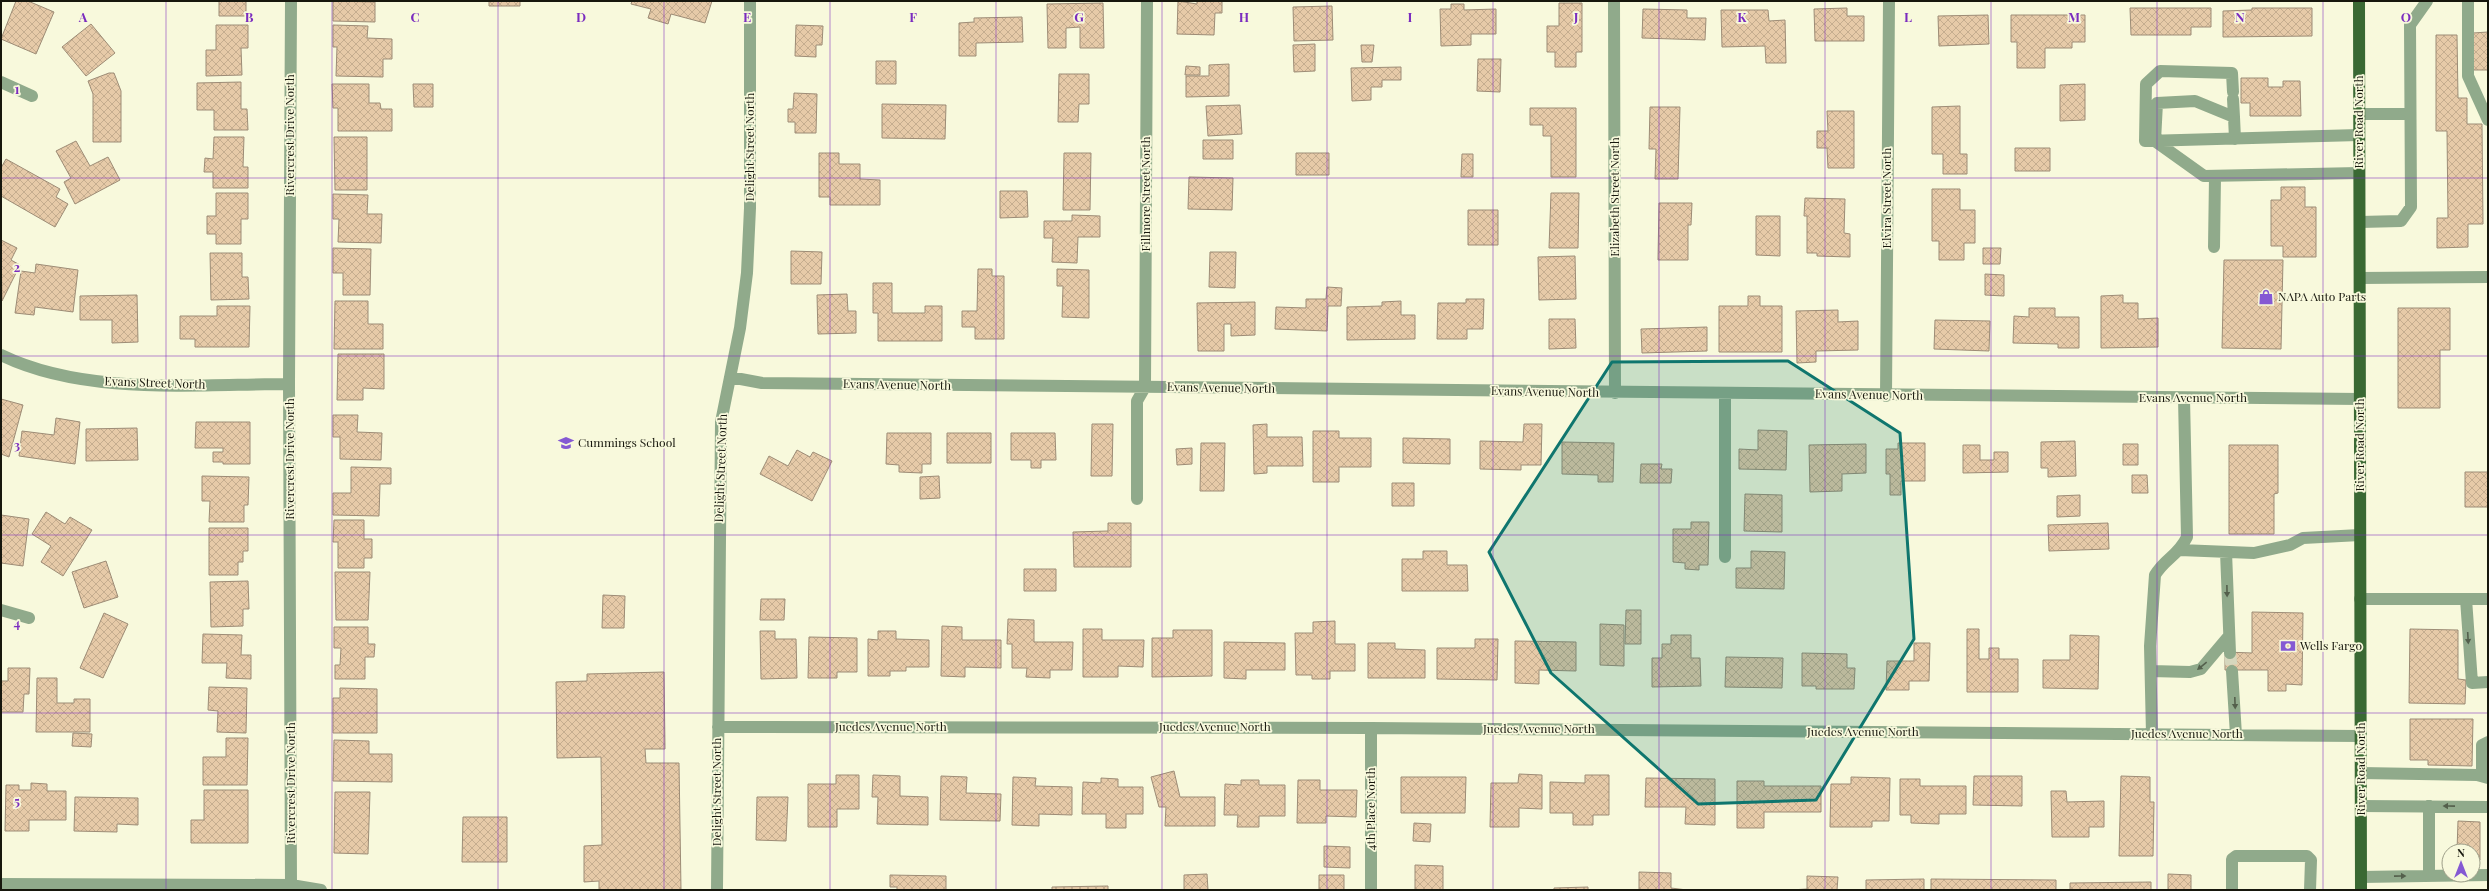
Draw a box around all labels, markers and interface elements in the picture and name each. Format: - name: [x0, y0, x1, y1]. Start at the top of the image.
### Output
- text: A: [78, 8, 88, 25]
- text: B: [245, 8, 254, 25]
- text: C: [410, 8, 420, 25]
- text: D: [576, 8, 586, 25]
- text: E: [743, 8, 751, 25]
- text: F: [909, 8, 917, 25]
- text: G: [1074, 8, 1084, 25]
- text: H: [1239, 8, 1249, 25]
- text: I: [1408, 8, 1413, 25]
- text: J: [1573, 8, 1579, 25]
- text: K: [1737, 8, 1747, 25]
- text: L: [1904, 8, 1912, 25]
- text: M: [2068, 8, 2080, 25]
- text: N: [2235, 8, 2245, 25]
- text: O: [2401, 8, 2411, 25]
- street label: Rivercrest Drive North: [281, 74, 297, 196]
- street label: River Road North: [2350, 76, 2366, 168]
- text: 1: [15, 80, 20, 97]
- street label: Delight Street North: [741, 93, 757, 201]
- street label: Fillmore Street North: [1137, 136, 1153, 252]
- street label: Elizabeth Street North: [1606, 137, 1622, 257]
- street label: Elvira Street North: [1878, 148, 1894, 248]
- text: 2: [14, 258, 21, 275]
- shop icon: NAPA Auto Parts: [2257, 288, 2275, 306]
- place label: NAPA Auto Parts: [2278, 288, 2366, 304]
- street label: Evans Street North: [104, 372, 206, 392]
- street label: Evans Avenue North: [843, 375, 951, 393]
- street label: Evans Avenue North: [1167, 378, 1275, 396]
- street label: Evans Avenue North: [1491, 382, 1599, 400]
- street label: Evans Avenue North: [1815, 385, 1923, 403]
- street label: Evans Avenue North: [2139, 389, 2247, 405]
- street label: Rivercrest Drive North: [281, 398, 297, 520]
- street label: River Road North: [2351, 399, 2367, 491]
- street label: Delight Street North: [710, 413, 730, 523]
- school or university icon: Cummings School: [557, 434, 575, 452]
- place label: Cummings School: [578, 434, 676, 450]
- text: 3: [14, 436, 20, 453]
- one-way arrow: [2223, 585, 2230, 597]
- text: 4: [14, 614, 21, 631]
- one-way arrow: [2465, 632, 2471, 645]
- bank icon: Wells Fargo: [2279, 637, 2297, 655]
- place label: Wells Fargo: [2299, 637, 2363, 653]
- one-way arrow: [2197, 662, 2207, 670]
- one-way arrow: [2232, 697, 2238, 710]
- street label: Juedes Avenue North: [834, 718, 947, 734]
- street label: Juedes Avenue North: [1158, 718, 1271, 734]
- street label: Juedes Avenue North: [1482, 720, 1595, 736]
- street label: Rivercrest Drive North: [282, 722, 298, 844]
- street label: Juedes Avenue North: [1806, 723, 1919, 739]
- street label: River Road North: [2352, 723, 2368, 815]
- street label: Juedes Avenue North: [2130, 725, 2243, 741]
- street label: Delight Street North: [708, 738, 724, 846]
- street label: 4th Place North: [1362, 768, 1378, 850]
- text: 5: [14, 792, 20, 809]
- one-way arrow: [2442, 803, 2455, 809]
- north arrow: [2441, 843, 2481, 883]
- text: N: [2457, 845, 2465, 860]
- one-way arrow: [2394, 873, 2407, 879]

